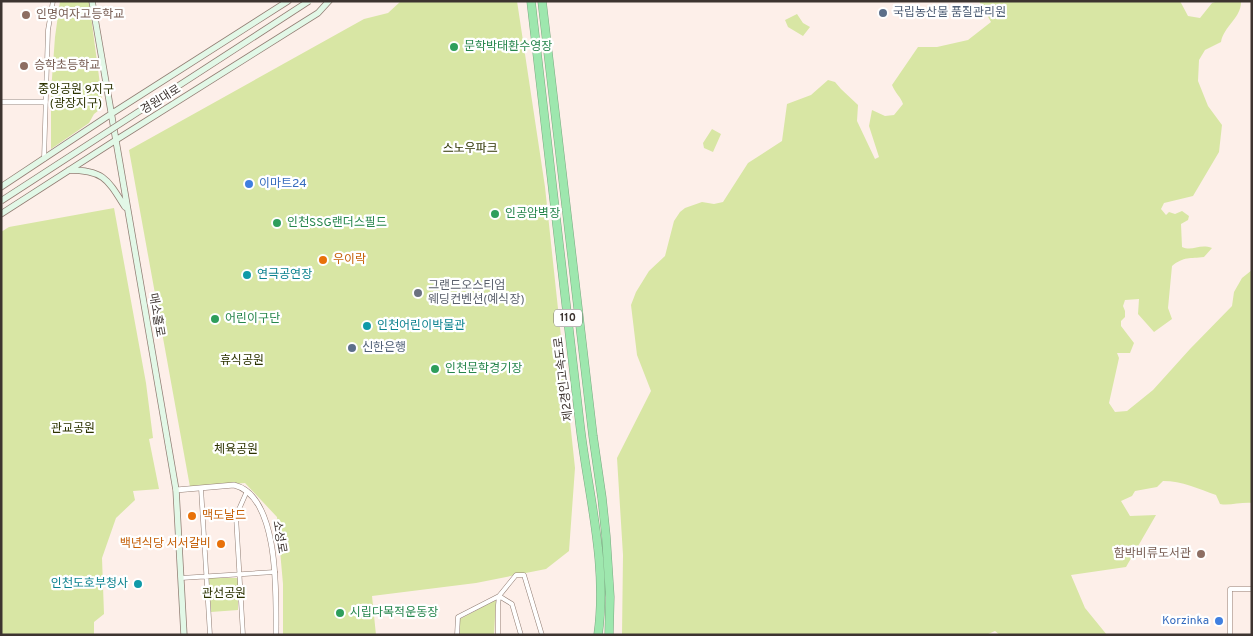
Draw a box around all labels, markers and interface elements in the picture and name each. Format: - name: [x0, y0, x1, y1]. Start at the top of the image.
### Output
- place label: 국립농산물 품질관리원: [893, 5, 1006, 21]
- place label: 인명여자고등학교: [36, 7, 124, 23]
- marker: 국립농산물 품질관리원: [877, 7, 889, 19]
- marker: 인명여자고등학교: [20, 9, 32, 21]
- place label: 문학박태환수영장: [464, 39, 552, 55]
- marker: 문학박태환수영장: [448, 41, 460, 53]
- place label: 승학초등학교: [34, 58, 100, 74]
- marker: 승학초등학교: [18, 60, 30, 72]
- park label: 중앙공원 9지구 (광장지구): [38, 82, 114, 112]
- street label: 경원대로: [138, 82, 184, 118]
- park label: 스노우파크: [442, 141, 498, 157]
- place label: 이마트24: [259, 176, 307, 192]
- marker: 이마트24: [243, 178, 255, 190]
- place label: 인공암벽장: [505, 206, 560, 222]
- marker: 인공암벽장: [489, 208, 501, 220]
- place label: 인천SSG랜더스필드: [287, 215, 387, 231]
- marker: 인천SSG랜더스필드: [271, 217, 283, 229]
- place label: 우이락: [333, 252, 366, 268]
- marker: 우이락: [317, 254, 329, 266]
- place label: 연극공연장: [257, 267, 312, 283]
- marker: 연극공연장: [241, 269, 253, 281]
- place label: 그랜드오스티엄 웨딩컨벤션(예식장): [428, 278, 525, 308]
- marker: 그랜드오스티엄 웨딩컨벤션(예식장): [412, 287, 424, 299]
- street label: 매소홀로: [144, 292, 168, 338]
- road number: 110: [554, 310, 582, 326]
- place label: 어린이구단: [225, 311, 280, 327]
- marker: 어린이구단: [209, 313, 221, 325]
- place label: 인천어린이박물관: [377, 318, 465, 334]
- marker: 인천어린이박물관: [361, 320, 373, 332]
- street label: 제2경인고속도로: [551, 336, 577, 422]
- place label: 신한은행: [362, 340, 406, 356]
- marker: 신한은행: [346, 342, 358, 354]
- park label: 휴식공원: [220, 353, 264, 369]
- place label: 인천문학경기장: [445, 361, 522, 377]
- marker: 인천문학경기장: [429, 363, 441, 375]
- park label: 관교공원: [51, 421, 95, 437]
- park label: 체육공원: [214, 442, 258, 458]
- place label: 맥도날드: [202, 508, 246, 524]
- marker: 맥도날드: [186, 510, 198, 522]
- street label: 소성로: [268, 519, 290, 555]
- place label: 백년식당 서서갈비: [120, 536, 211, 552]
- marker: 백년식당 서서갈비: [215, 538, 227, 550]
- place label: 함박비류도서관: [1114, 546, 1191, 562]
- marker: 함박비류도서관: [1195, 548, 1207, 560]
- place label: 인천도호부청사: [51, 576, 128, 592]
- marker: 인천도호부청사: [132, 578, 144, 590]
- park label: 관선공원: [202, 586, 246, 602]
- place label: 시립다목적운동장: [350, 605, 438, 621]
- marker: 시립다목적운동장: [334, 607, 346, 619]
- place label: Korzinka: [1162, 613, 1209, 629]
- marker: Korzinka: [1213, 615, 1225, 627]

